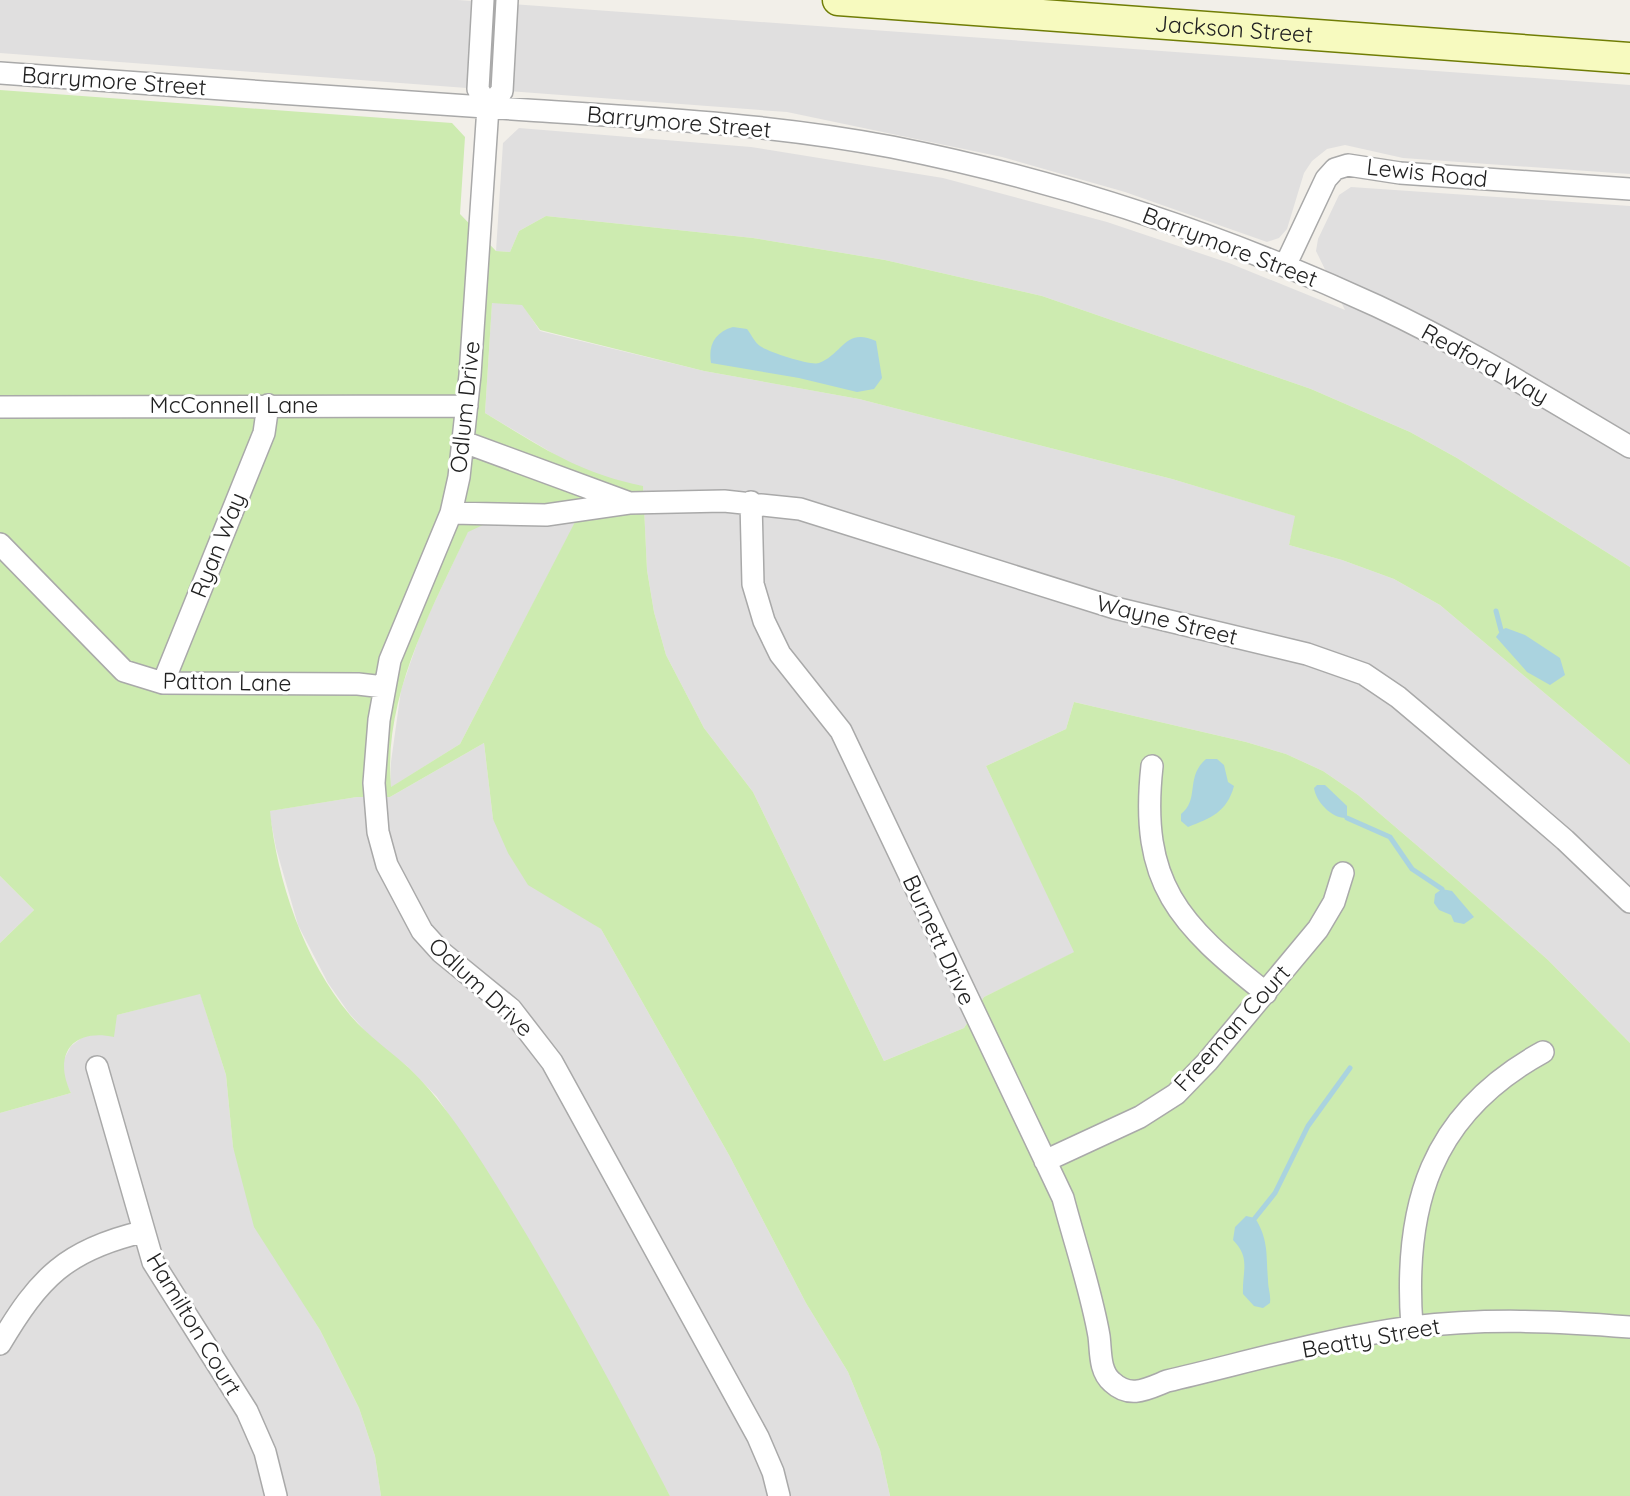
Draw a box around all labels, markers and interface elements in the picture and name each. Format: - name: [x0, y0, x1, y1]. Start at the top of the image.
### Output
- street label: Jackson Street: [1154, 8, 1314, 49]
- street label: Barrymore Street: [21, 60, 208, 101]
- street label: Barrymore Street: [586, 99, 773, 144]
- street label: Lewis Road: [1365, 152, 1489, 193]
- street label: Barrymore Street: [1139, 200, 1322, 293]
- street label: Redford Way: [1416, 317, 1554, 410]
- street label: Odlum Drive: [443, 339, 486, 474]
- street label: McConnell Lane: [150, 390, 318, 419]
- street label: Ryan Way: [183, 488, 252, 602]
- street label: Wayne Street: [1094, 588, 1241, 651]
- street label: Patton Lane: [162, 666, 292, 697]
- street label: Burnett Drive: [897, 870, 982, 1010]
- street label: Odlum Drive: [423, 931, 540, 1042]
- street label: Freeman Court: [1167, 958, 1296, 1097]
- street label: Hamilton Court: [140, 1247, 249, 1401]
- street label: Beatty Street: [1300, 1311, 1442, 1364]

